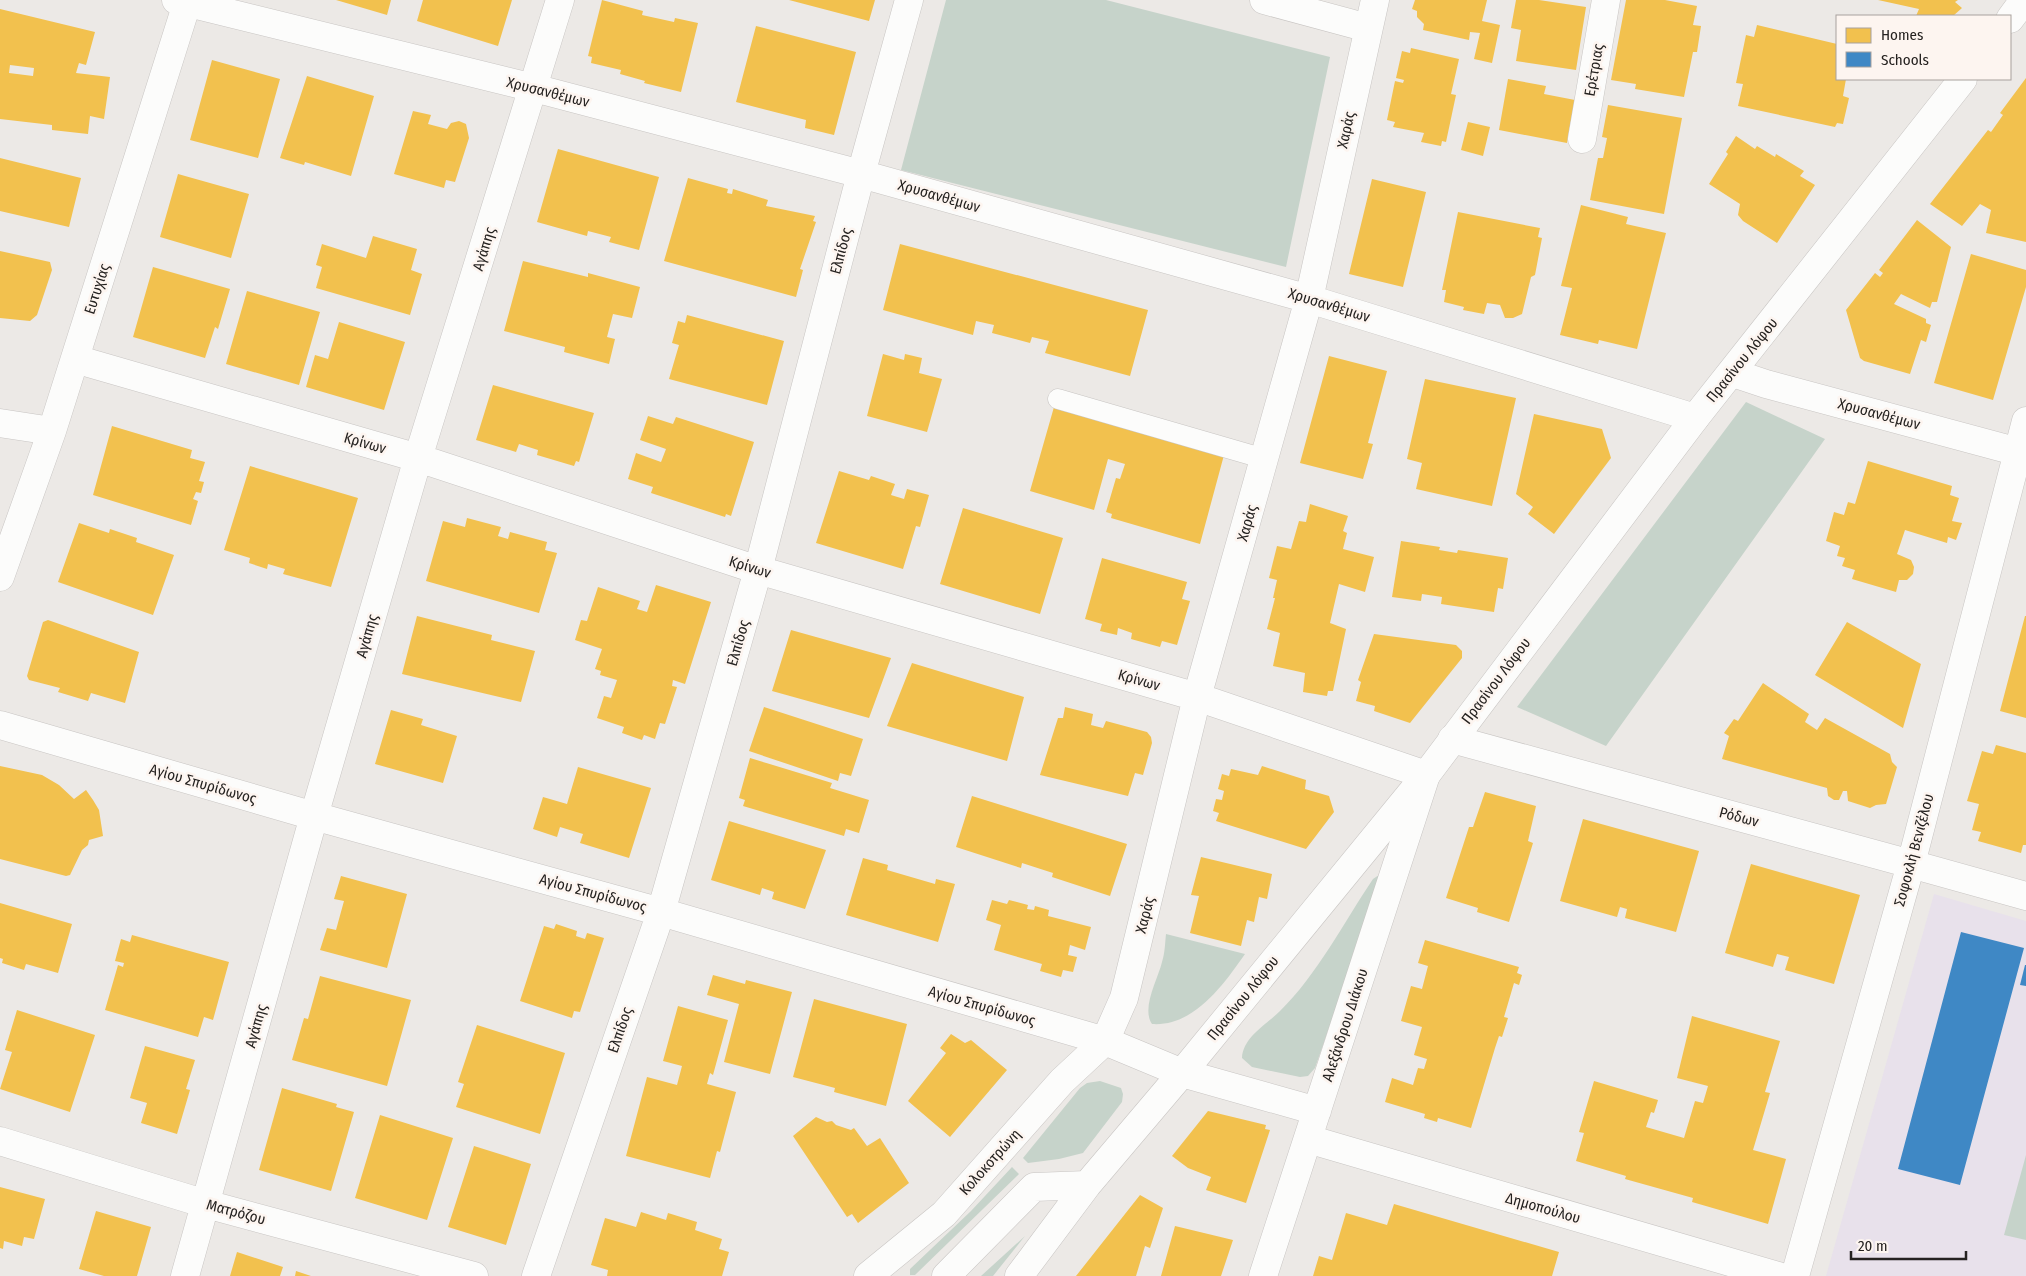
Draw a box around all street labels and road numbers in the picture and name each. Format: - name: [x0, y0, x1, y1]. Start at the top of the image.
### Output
- street label: Ερέτριας: [1581, 42, 1608, 98]
- street label: Χρυσανθέμων: [505, 73, 592, 111]
- street label: Χαράς: [1333, 109, 1359, 150]
- street label: Χρυσανθέμων: [896, 176, 983, 216]
- street label: Αγάπης: [469, 224, 499, 273]
- street label: Ελπίδος: [826, 225, 856, 276]
- street label: Ευτυχίας: [80, 261, 114, 317]
- street label: Χρυσανθέμων: [1286, 284, 1372, 326]
- street label: Πρασίνου Λόφου: [1702, 314, 1782, 406]
- street label: Χρυσανθέμων: [1836, 394, 1923, 434]
- street label: Κρίνων: [342, 428, 389, 458]
- street label: Χαράς: [1233, 502, 1261, 543]
- street label: Κρίνων: [727, 552, 774, 582]
- street label: Αγάπης: [352, 611, 382, 660]
- street label: Ελπίδος: [723, 617, 753, 668]
- street label: Πρασίνου Λόφου: [1458, 634, 1534, 728]
- street label: Κρίνων: [1116, 665, 1163, 695]
- street label: Αγίου Σπυρίδωνος: [148, 760, 259, 808]
- street label: Σοφοκλή Βενιζέλου: [1890, 792, 1938, 908]
- street label: Ρόδων: [1717, 803, 1761, 831]
- street label: Αγίου Σπυρίδωνος: [537, 870, 649, 916]
- street label: Χαράς: [1132, 894, 1158, 935]
- street label: Πρασίνου Λόφου: [1203, 952, 1283, 1044]
- street label: Αλεξάνδρου Διάκου: [1318, 966, 1372, 1084]
- street label: Αγίου Σπυρίδωνος: [927, 982, 1038, 1030]
- street label: Αγάπης: [241, 1001, 271, 1050]
- street label: Ελπίδος: [604, 1004, 636, 1055]
- street label: Κολοκοτρώνη: [956, 1125, 1024, 1199]
- street label: Δημοπούλου: [1503, 1189, 1583, 1227]
- street label: Ματρόζου: [204, 1195, 268, 1229]

